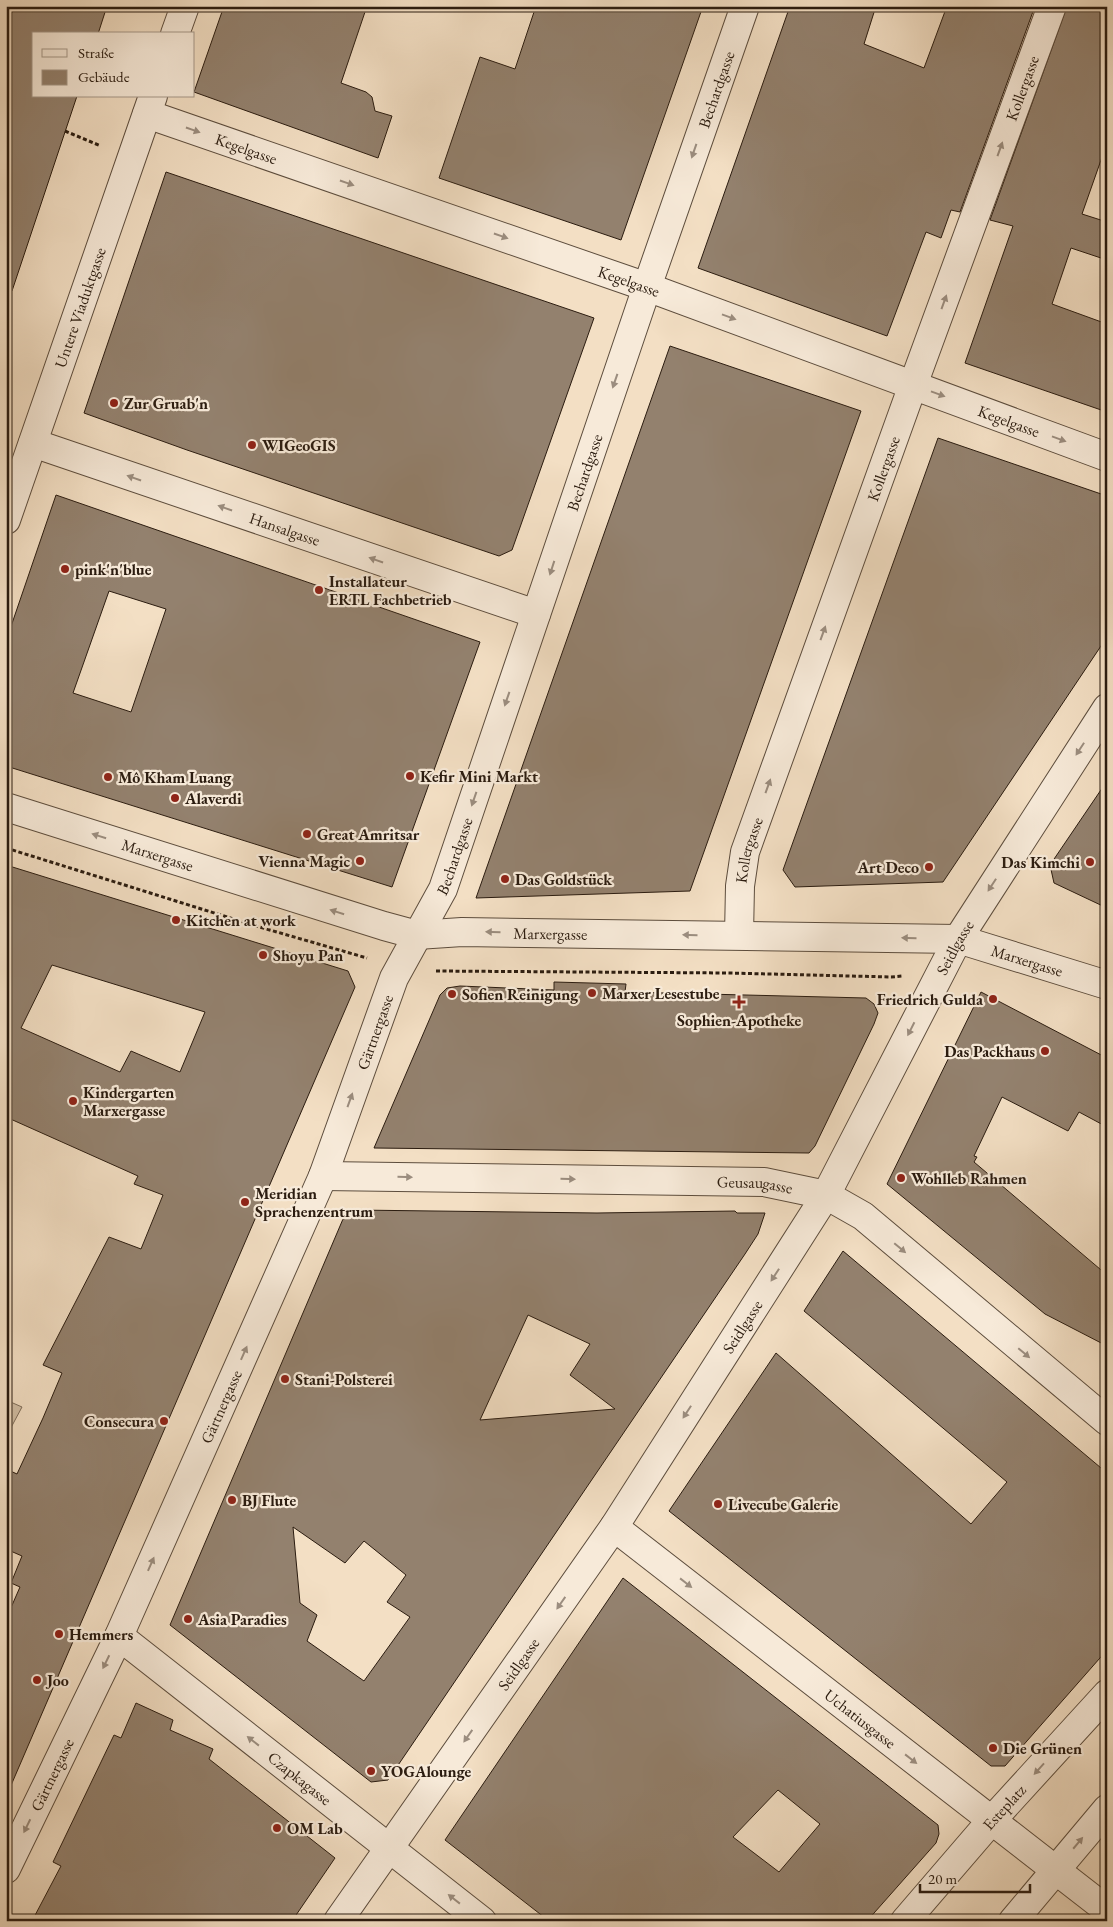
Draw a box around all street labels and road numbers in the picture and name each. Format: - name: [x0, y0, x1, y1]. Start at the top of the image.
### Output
- street label: Bechardgasse: [693, 48, 739, 131]
- street label: Kollergasse: [1000, 53, 1043, 123]
- street label: Kegelgasse: [212, 128, 280, 169]
- street label: Untere Viaduktgasse: [49, 244, 110, 370]
- street label: Kegelgasse: [595, 260, 663, 301]
- street label: Kegelgasse: [975, 400, 1043, 442]
- street label: Bechardgasse: [561, 431, 607, 514]
- street label: Kollergasse: [862, 433, 904, 504]
- street label: Hansalgasse: [247, 507, 323, 550]
- street label: Kollergasse: [730, 814, 767, 884]
- street label: Bechardgasse: [431, 815, 477, 899]
- street label: Marxergasse: [119, 834, 196, 876]
- street label: Seidlgasse: [931, 916, 978, 978]
- street label: Marxergasse: [513, 922, 587, 944]
- street label: Marxergasse: [989, 939, 1066, 981]
- street label: Gärtnergasse: [351, 992, 398, 1073]
- street label: Geusaugasse: [717, 1171, 795, 1198]
- street label: Seidlgasse: [717, 1296, 767, 1357]
- street label: Gärtnergasse: [195, 1366, 246, 1447]
- street label: Seidlgasse: [492, 1633, 544, 1694]
- street label: Uchatiusgasse: [820, 1684, 901, 1753]
- street label: Gärtnergasse: [25, 1735, 78, 1814]
- street label: Czapkagasse: [264, 1746, 336, 1810]
- street label: Esteplatz: [978, 1780, 1030, 1834]

